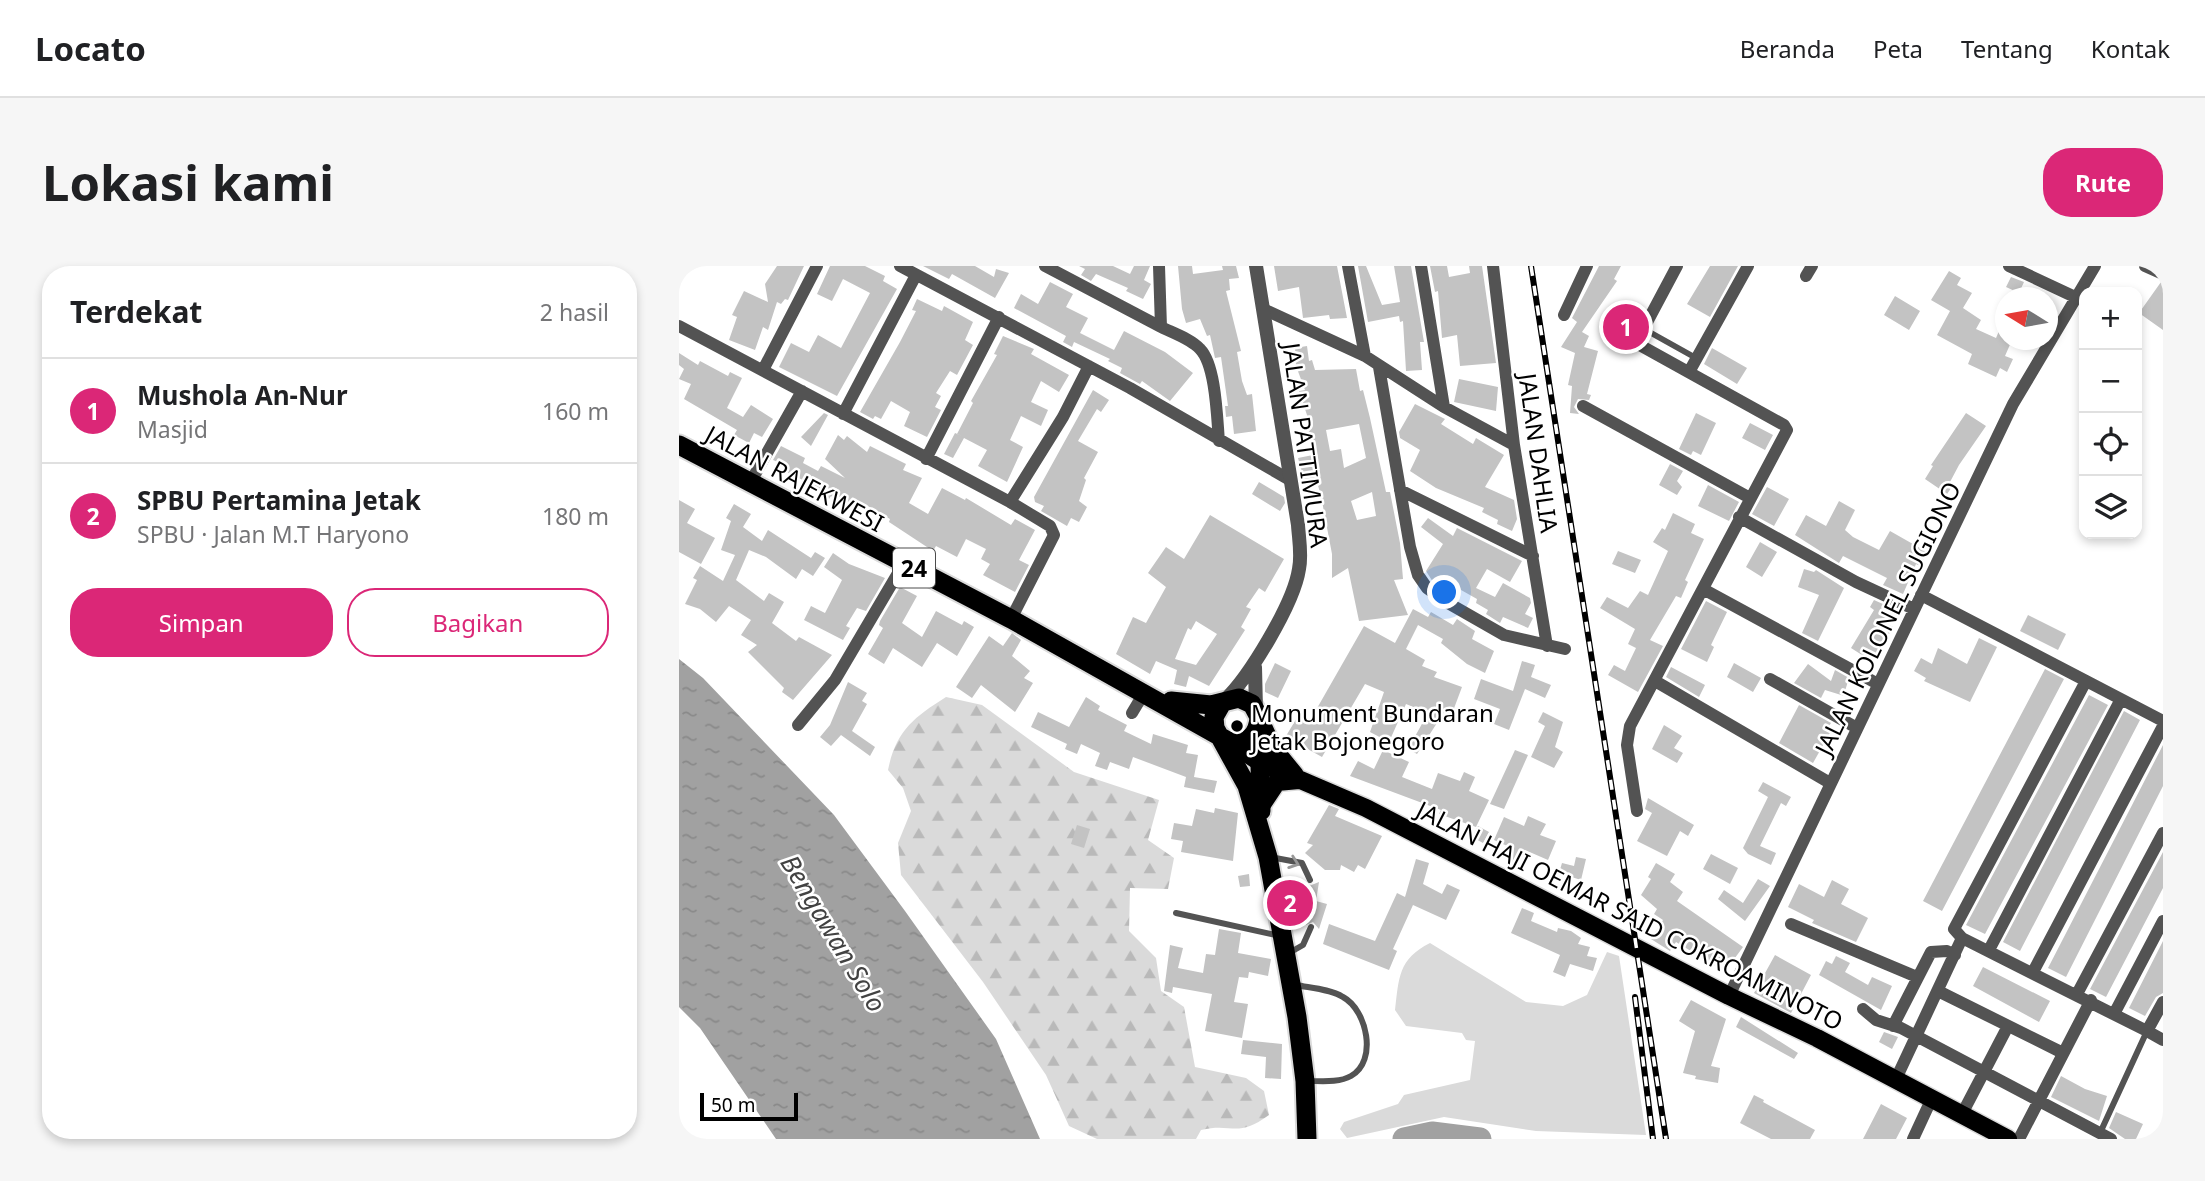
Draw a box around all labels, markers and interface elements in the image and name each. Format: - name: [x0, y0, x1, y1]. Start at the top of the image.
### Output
- text: Locato: [35, 26, 146, 71]
- text: Beranda: [1740, 32, 1835, 65]
- text: Peta: [1873, 32, 1923, 65]
- text: Tentang: [1961, 32, 2053, 65]
- text: Kontak: [2091, 32, 2170, 65]
- button: Rute: [2043, 148, 2163, 217]
- text: Lokasi kami: [42, 149, 334, 215]
- north arrow: [1995, 287, 2058, 350]
- map controls: [2079, 287, 2142, 539]
- button: +: [2079, 287, 2142, 350]
- text: Terdekat: [70, 291, 202, 332]
- text: 2 hasil: [540, 296, 609, 328]
- pin: 1: [1603, 301, 1649, 353]
- street label: JALAN PATTIMURA: [1275, 339, 1337, 550]
- button: −: [2079, 350, 2142, 413]
- street label: JALAN DAHLIA: [1511, 369, 1567, 535]
- text: Mushola An-Nur: [137, 377, 348, 413]
- text: 1: [86, 395, 100, 427]
- text: 160 m: [542, 395, 609, 427]
- text: Masjid: [137, 413, 208, 445]
- button: locate: [2079, 413, 2142, 476]
- street label: JALAN RAJEKWESI: [698, 416, 890, 539]
- street label: JALAN KOLONEL SUGIONO: [1805, 476, 1968, 762]
- button: layers: [2079, 476, 2142, 539]
- text: SPBU Pertamina Jetak: [137, 482, 421, 518]
- text: 2: [86, 500, 100, 532]
- text: 180 m: [542, 500, 609, 532]
- text: SPBU · Jalan M.T Haryono: [137, 518, 409, 550]
- road number: 24: [893, 548, 935, 588]
- your location: [1427, 575, 1461, 609]
- button: Simpan: [70, 588, 333, 657]
- button: Bagikan: [347, 588, 609, 657]
- place label: Monument Bundaran Jetak Bojonegoro: [1249, 696, 1494, 757]
- marker: Monument Bundaran Jetak Bojonegoro: [1229, 718, 1245, 734]
- street label: JALAN HAJI OEMAR SAID COKROAMINOTO: [1409, 792, 1849, 1037]
- water label: Bengawan Solo: [773, 847, 895, 1019]
- one-way arrow: [1287, 854, 1300, 869]
- pin: 2: [1267, 877, 1313, 929]
- scale bar: [700, 1090, 798, 1122]
- text: 50 m: [711, 1092, 755, 1118]

